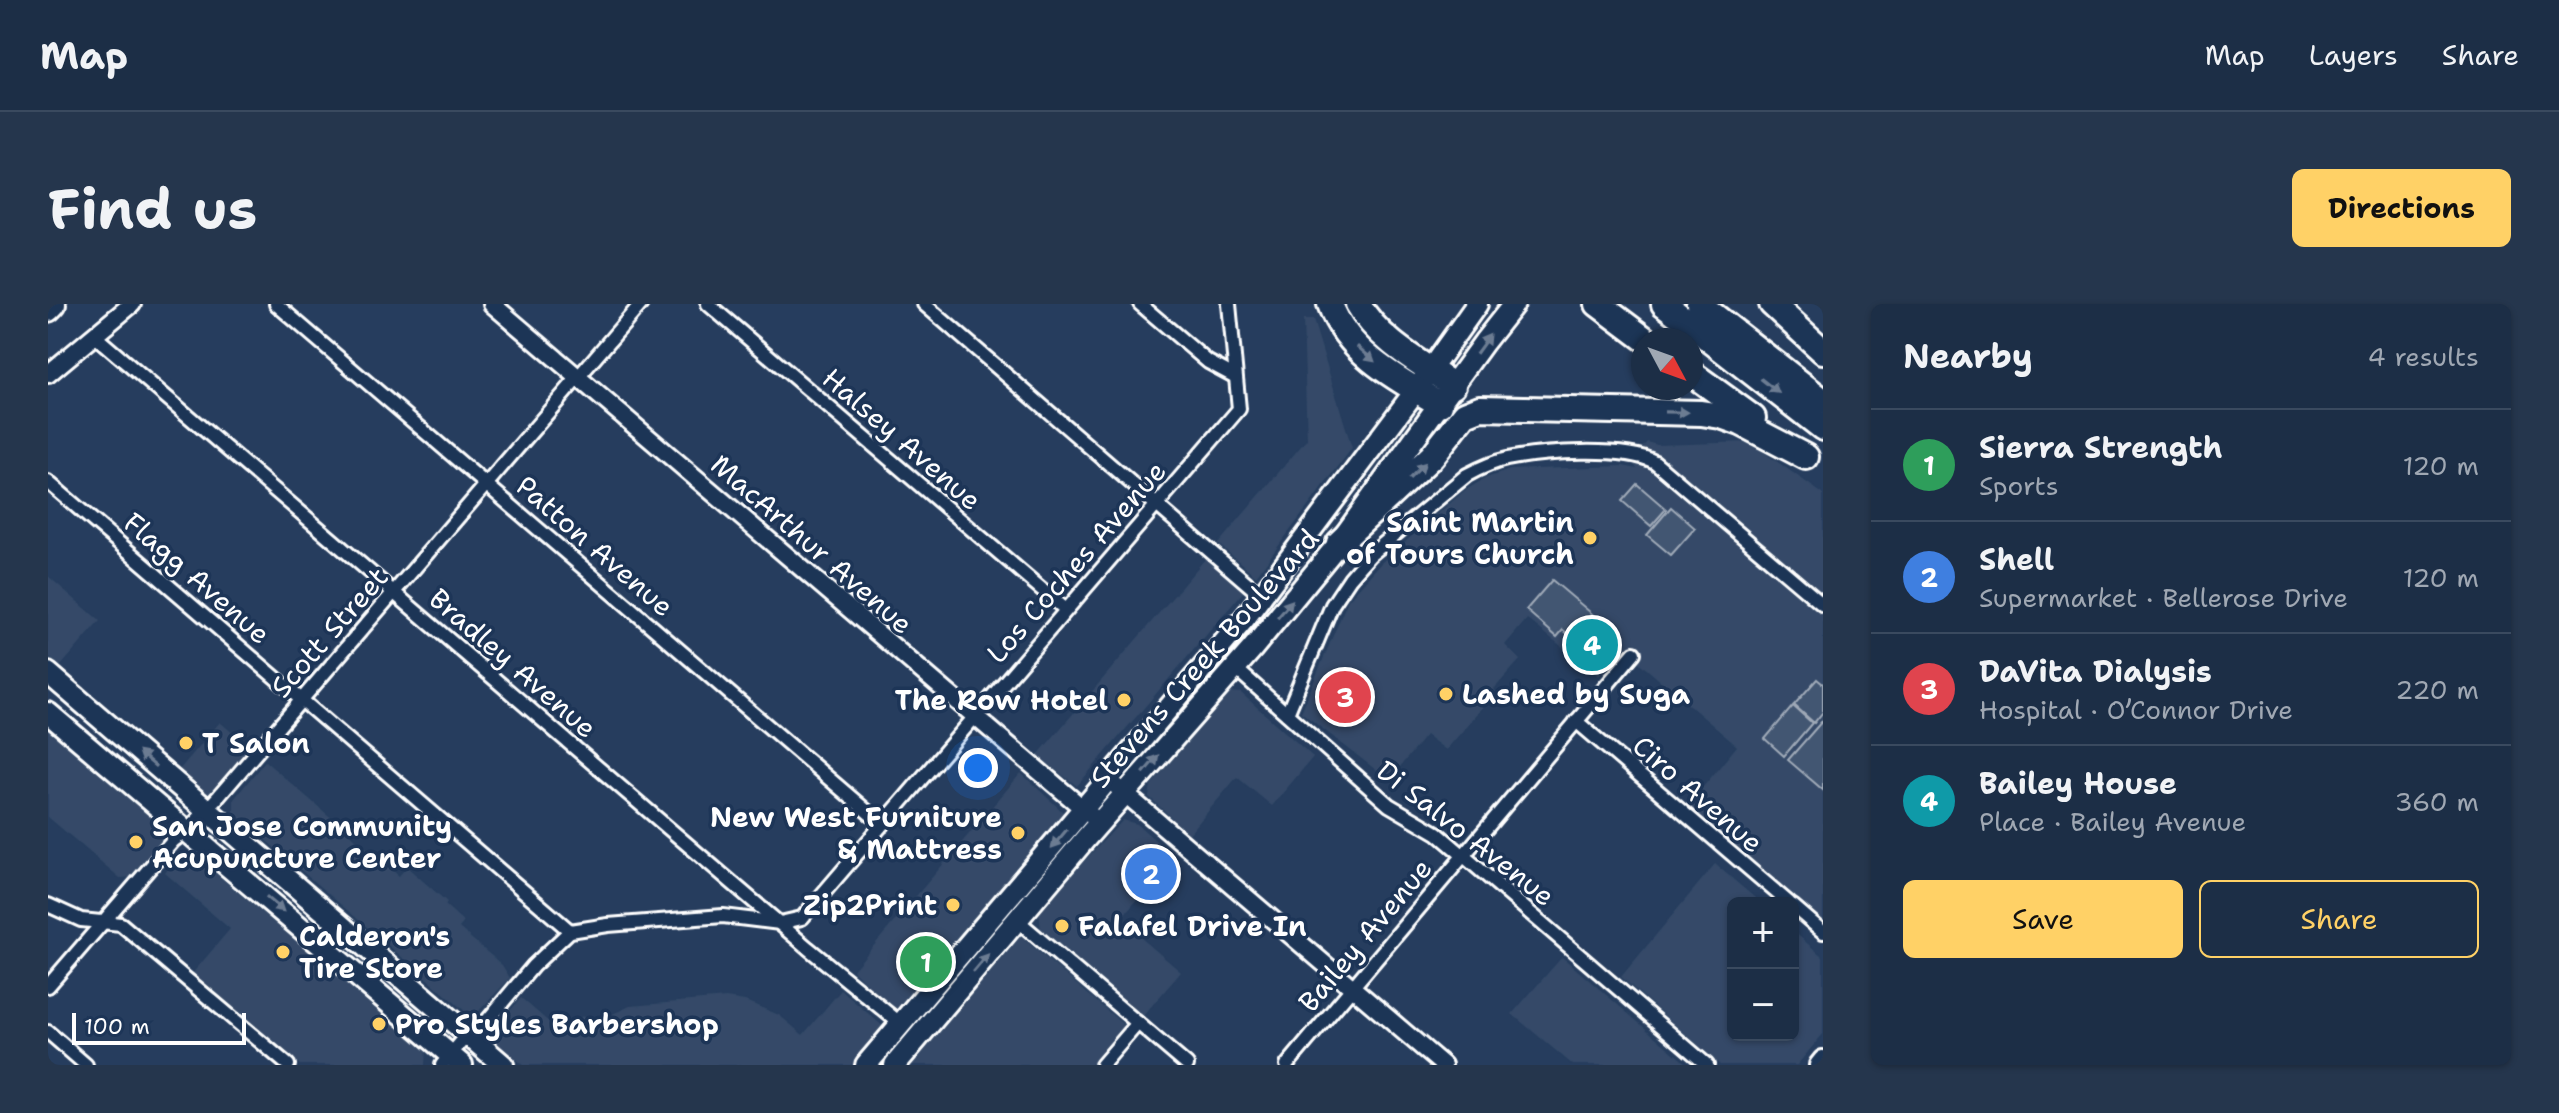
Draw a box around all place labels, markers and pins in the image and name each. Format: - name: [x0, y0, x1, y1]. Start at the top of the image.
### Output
- place label: Saint Martin of Tours Church: [1346, 503, 1574, 573]
- marker: Saint Martin of Tours Church: [1581, 529, 1599, 547]
- pin: 4: [1566, 615, 1618, 675]
- pin: 3: [1319, 667, 1371, 727]
- place label: Lashed by Suga: [1462, 675, 1690, 713]
- place label: The Row Hotel: [895, 681, 1108, 719]
- marker: Lashed by Suga: [1437, 685, 1455, 703]
- marker: The Row Hotel: [1115, 691, 1133, 709]
- place label: T Salon: [202, 724, 310, 762]
- marker: T Salon: [177, 734, 195, 752]
- place label: New West Furniture & Mattress: [710, 798, 1002, 868]
- place label: San Jose Community Acupuncture Center: [152, 807, 452, 877]
- marker: New West Furniture & Mattress: [1009, 824, 1027, 842]
- marker: San Jose Community Acupuncture Center: [127, 833, 145, 851]
- pin: 2: [1125, 844, 1177, 904]
- place label: Zip2Print: [803, 886, 937, 924]
- marker: Zip2Print: [944, 896, 962, 914]
- place label: Falafel Drive In: [1078, 907, 1307, 945]
- place label: Calderon's Tire Store: [299, 917, 450, 987]
- marker: Falafel Drive In: [1053, 917, 1071, 935]
- pin: 1: [900, 932, 952, 992]
- marker: Calderon's Tire Store: [274, 943, 292, 961]
- place label: Pro Styles Barbershop: [395, 1005, 719, 1043]
- marker: Pro Styles Barbershop: [370, 1015, 388, 1033]

